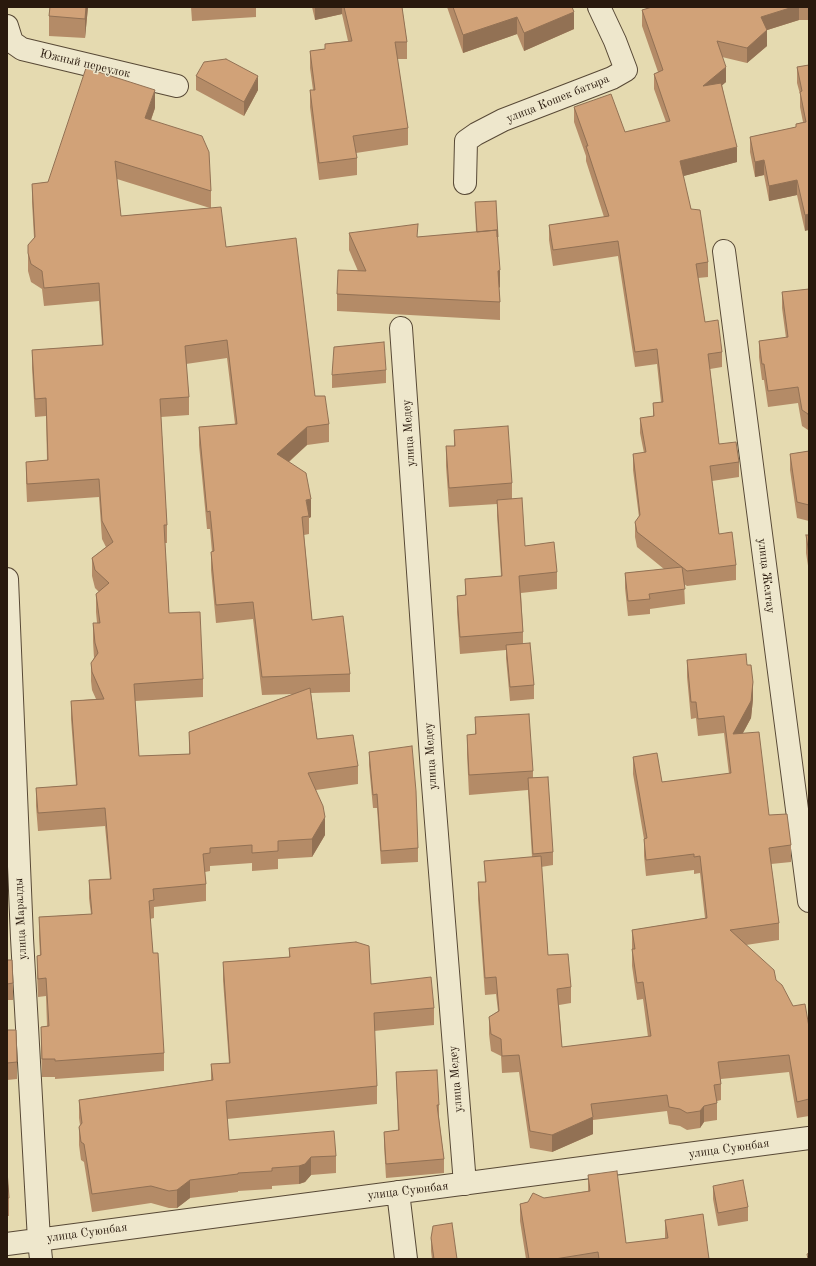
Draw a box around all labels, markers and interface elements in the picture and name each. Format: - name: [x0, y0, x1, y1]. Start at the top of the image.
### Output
- street label: Южный переулок: [38, 47, 132, 81]
- street label: улица Кошек батыра: [504, 72, 612, 126]
- street label: улица Медеу: [399, 399, 419, 467]
- street label: улица Желтау: [754, 538, 778, 614]
- street label: улица Медеу: [421, 722, 441, 790]
- street label: улица Маралды: [12, 878, 30, 960]
- street label: улица Медеу: [446, 1045, 466, 1113]
- street label: улица Суюнбая: [688, 1136, 770, 1162]
- street label: улица Суюнбая: [367, 1179, 449, 1203]
- street label: улица Суюнбая: [46, 1220, 128, 1246]

